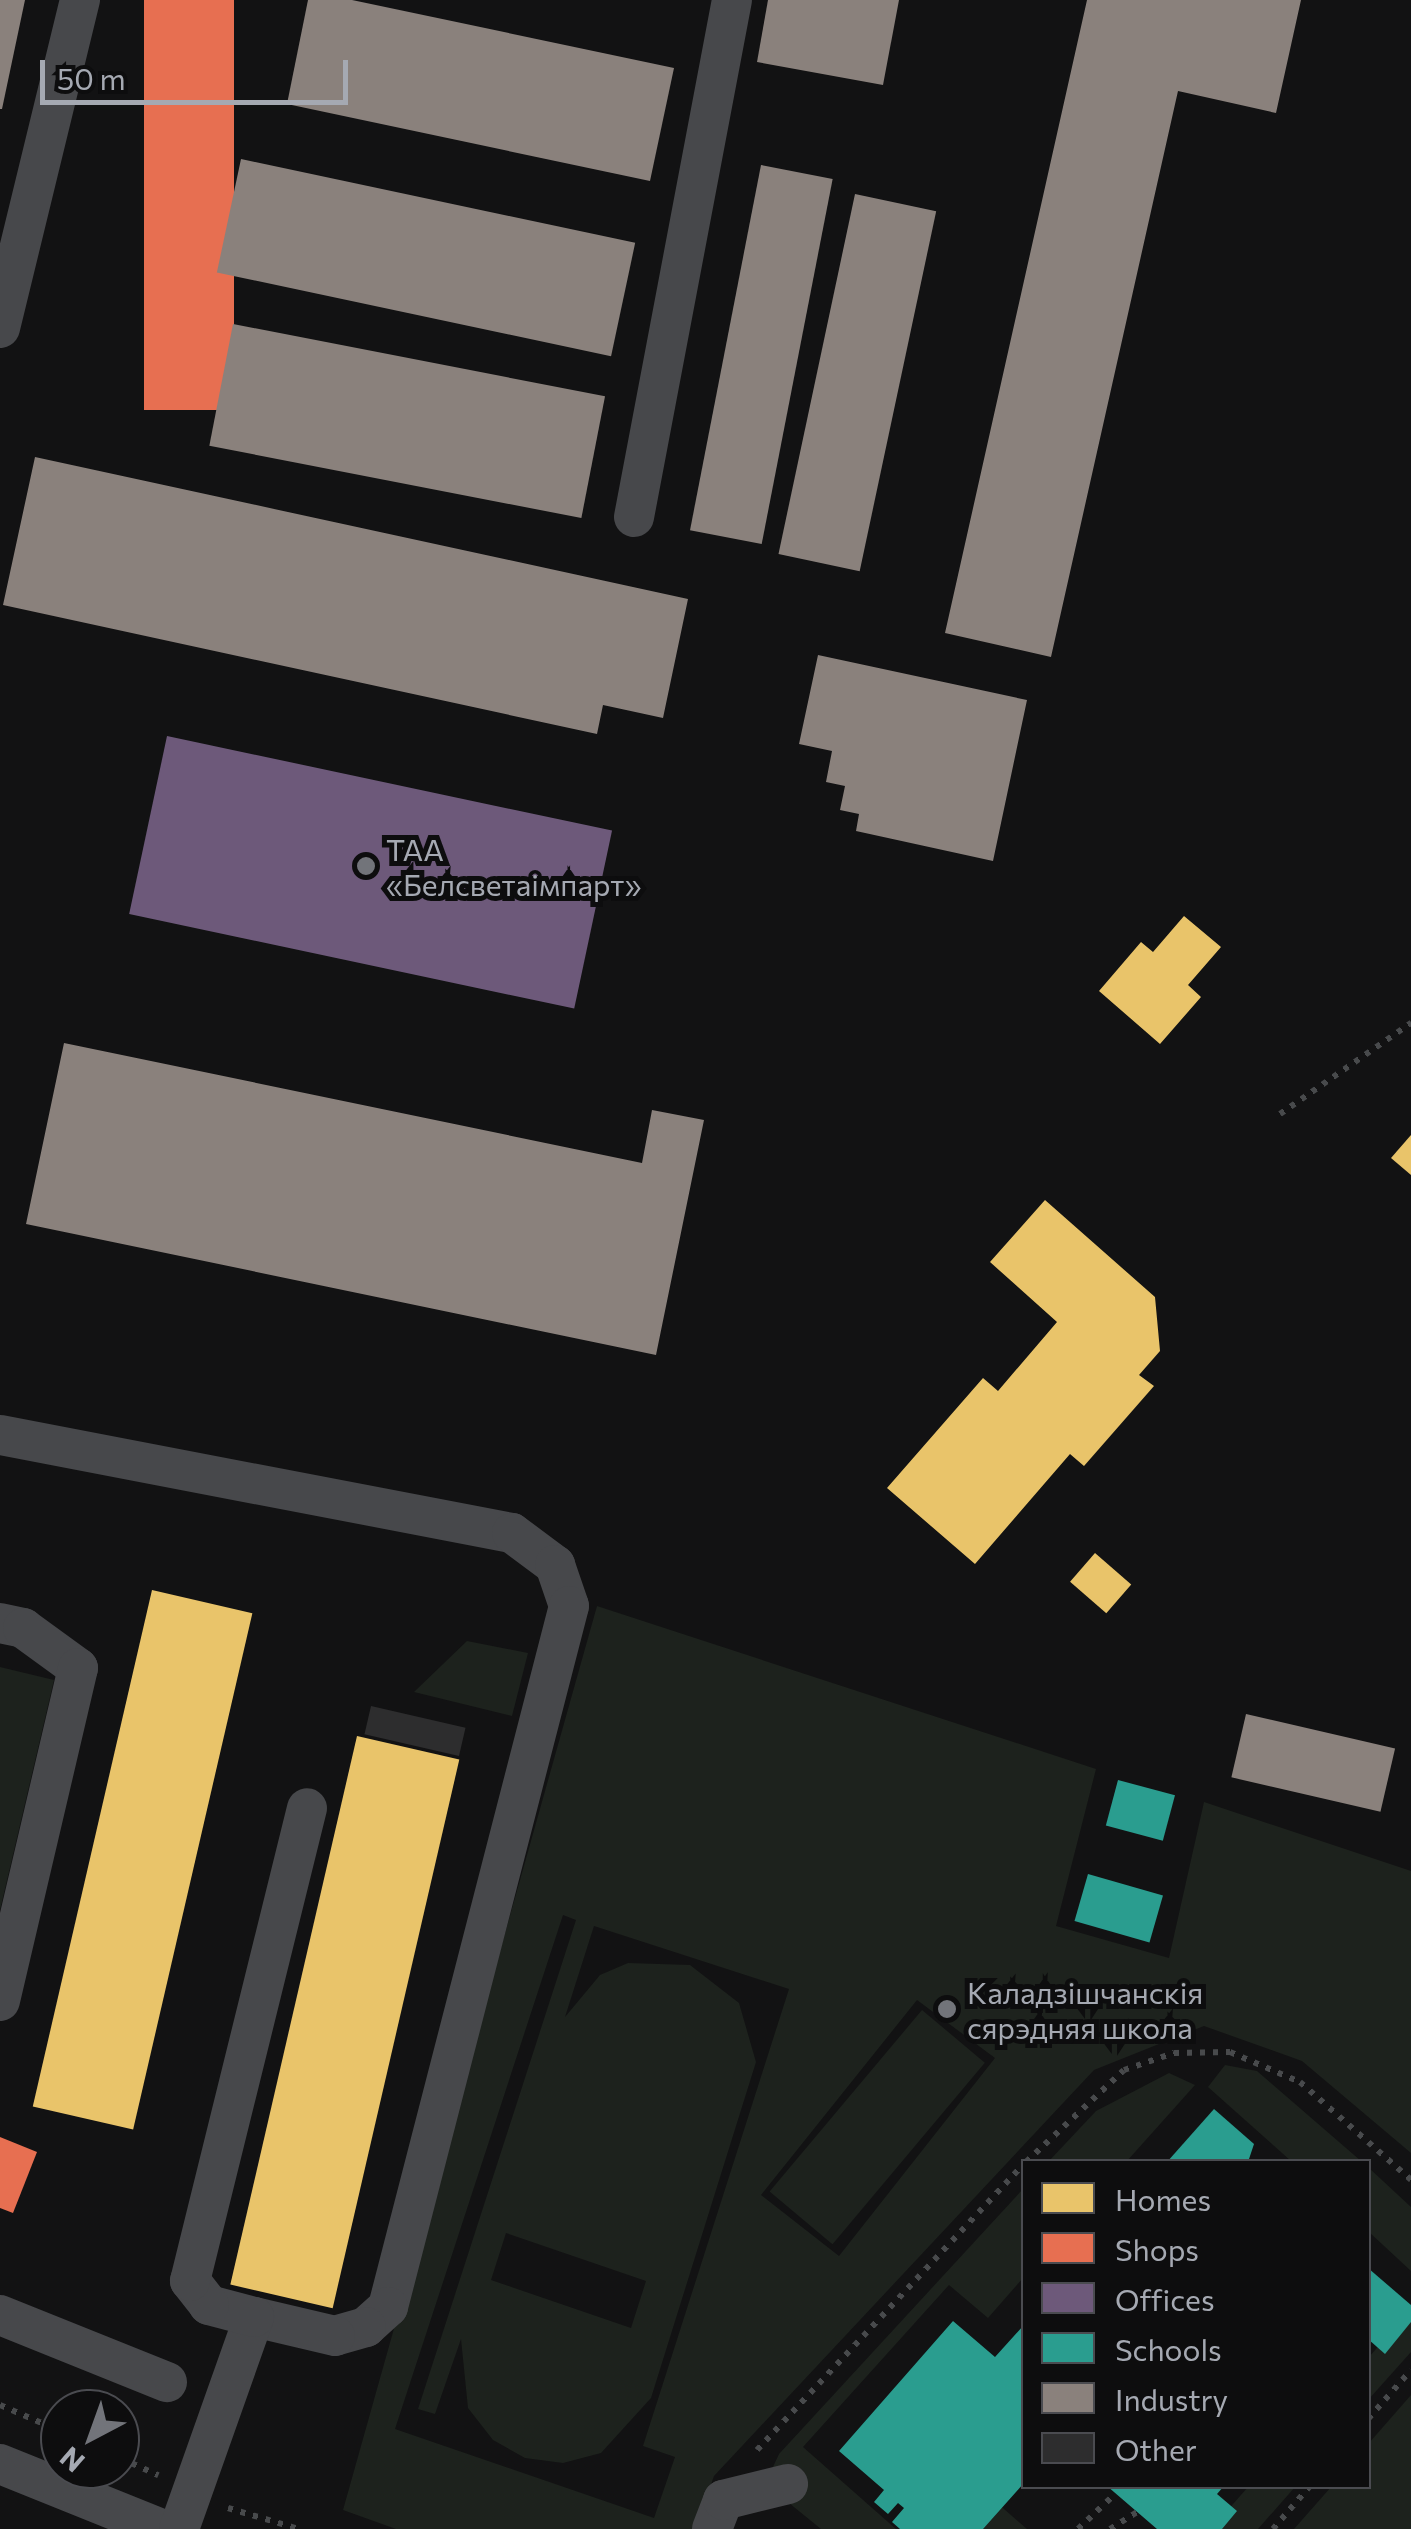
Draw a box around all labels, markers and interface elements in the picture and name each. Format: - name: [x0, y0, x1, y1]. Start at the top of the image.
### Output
- scale bar: [45, 40, 352, 102]
- text: 50 m: [57, 59, 126, 96]
- place label: ТАА «Белсветаімпарт»: [386, 831, 641, 902]
- marker: ТАА «Белсветаімпарт»: [355, 855, 377, 877]
- place label: Каладзішчанскія сярэдняя школа: [967, 1974, 1203, 2044]
- marker: Каладзішчанскія сярэдняя школа: [936, 1998, 958, 2020]
- legend: [1021, 2159, 1371, 2489]
- text: Homes: [1115, 2180, 1211, 2217]
- text: Shops: [1115, 2230, 1199, 2267]
- text: Offices: [1115, 2280, 1215, 2317]
- text: Schools: [1115, 2330, 1222, 2367]
- text: Industry: [1115, 2380, 1228, 2417]
- north arrow: [40, 2389, 140, 2489]
- text: Other: [1115, 2430, 1197, 2467]
- text: N: [53, 2440, 91, 2480]

